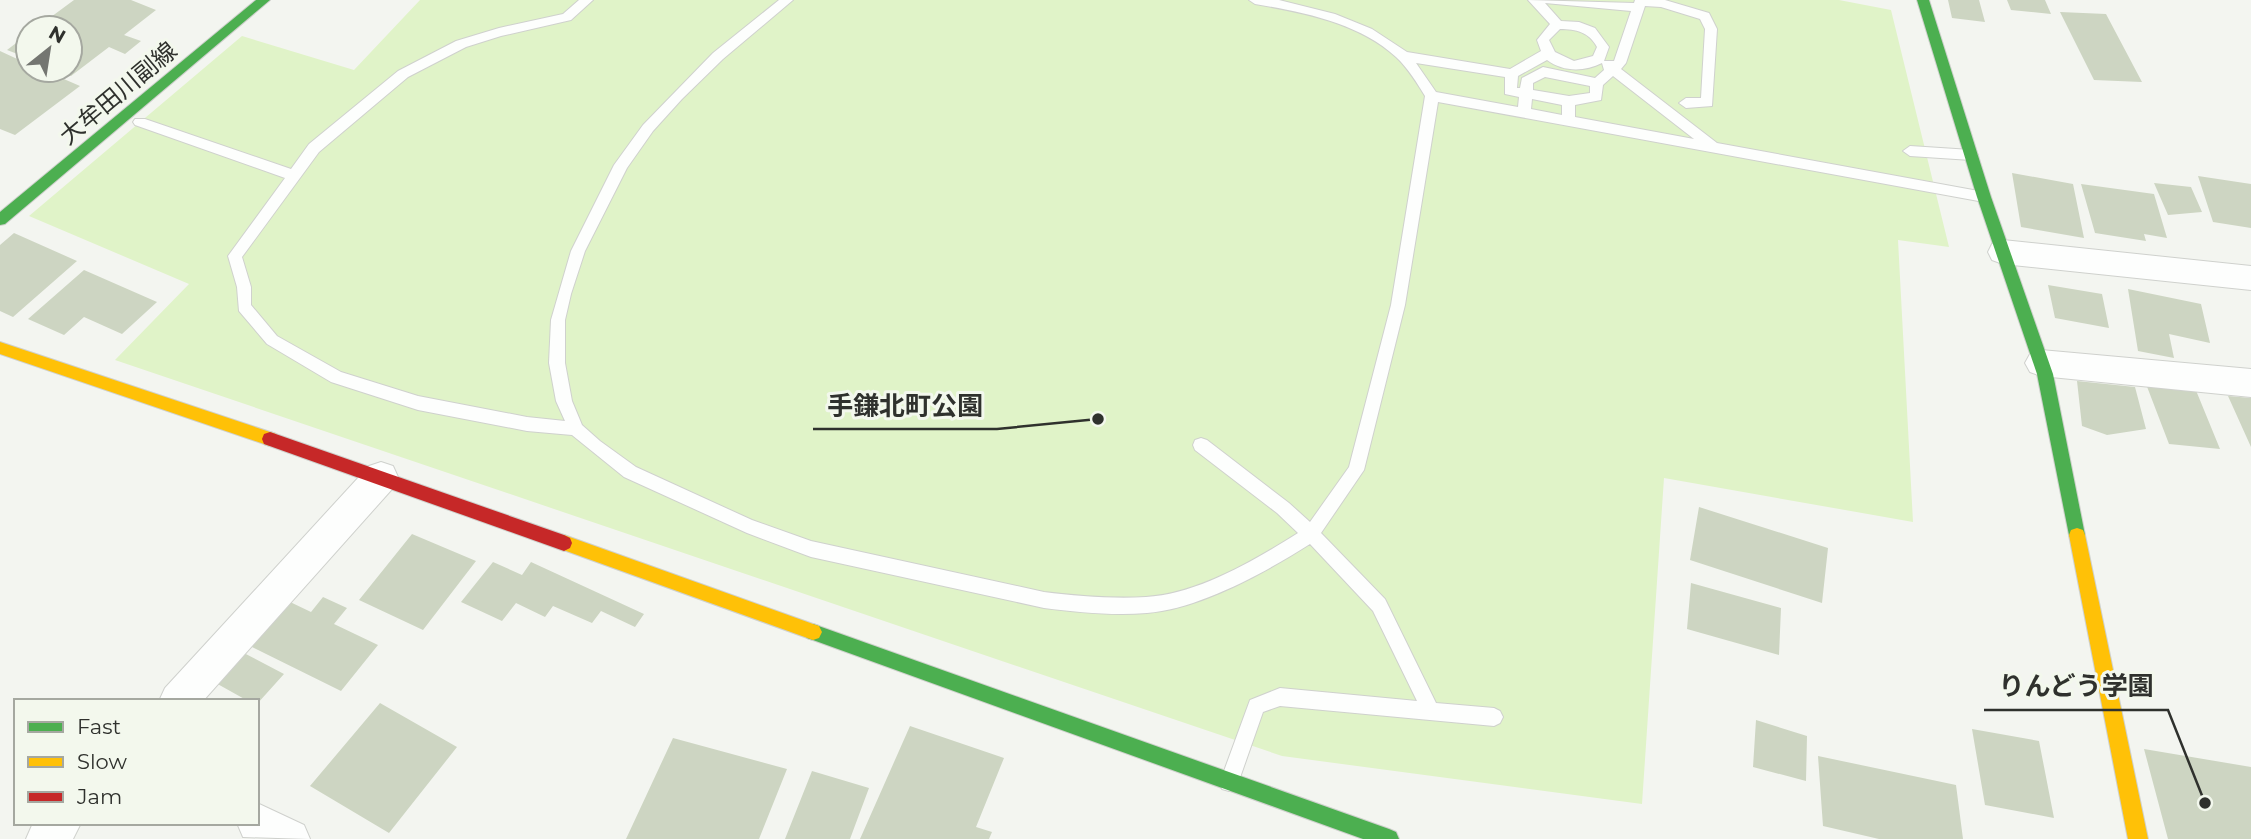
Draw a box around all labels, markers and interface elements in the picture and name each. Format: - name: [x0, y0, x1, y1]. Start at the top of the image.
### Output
- north arrow: [14, 14, 84, 84]
- text: N: [45, 21, 70, 49]
- street label: 大牟田川副線: [54, 36, 182, 150]
- callout: 手鎌北町公園: [813, 382, 997, 429]
- text: 手鎌北町公園: [827, 390, 983, 422]
- callout: りんどう学園: [1984, 663, 2168, 710]
- text: りんどう学園: [1998, 670, 2154, 702]
- legend: [14, 699, 259, 825]
- text: Fast: [77, 714, 121, 739]
- text: Slow: [77, 749, 127, 774]
- text: Jam: [76, 784, 122, 809]

